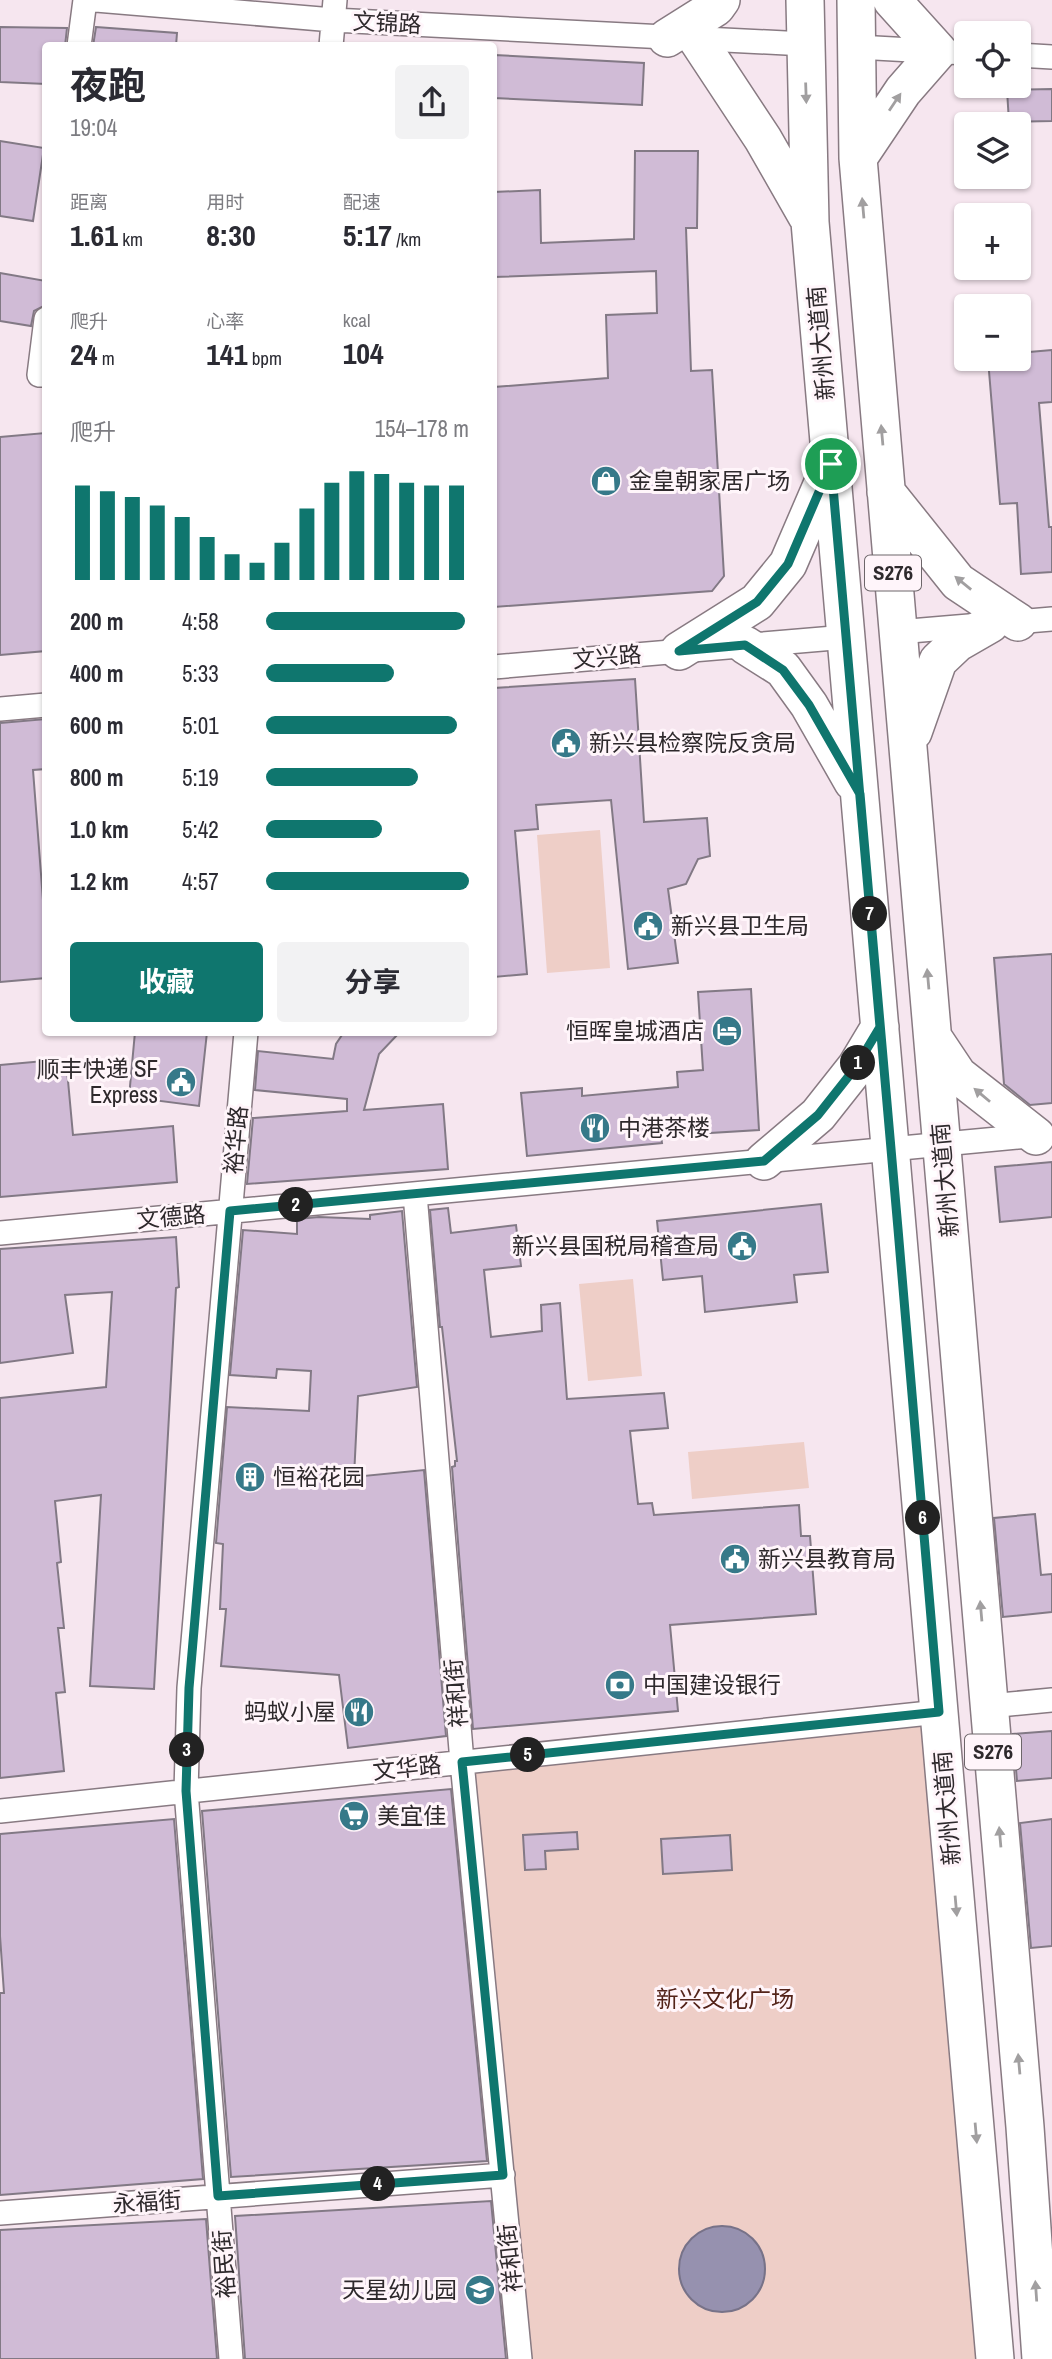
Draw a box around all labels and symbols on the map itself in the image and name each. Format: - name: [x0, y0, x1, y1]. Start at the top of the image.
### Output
- street label: 文锦路: [352, 5, 422, 40]
- one-way arrow: [801, 82, 812, 104]
- one-way arrow: [889, 92, 902, 112]
- one-way arrow: [857, 197, 868, 219]
- street label: 新州大道南: [800, 284, 841, 402]
- one-way arrow: [876, 424, 887, 446]
- pin: [801, 434, 861, 494]
- shop icon: 金皇朝家居广场: [589, 464, 623, 498]
- place label: 金皇朝家居广场: [629, 465, 790, 496]
- road number: S276: [865, 556, 921, 590]
- one-way arrow: [954, 576, 972, 591]
- street label: 文兴路: [571, 638, 643, 675]
- public building icon: 新兴县检察院反贪局: [549, 726, 583, 760]
- place label: 新兴县检察院反贪局: [589, 727, 796, 758]
- pin: 7: [852, 897, 888, 932]
- public building icon: 新兴县卫生局: [631, 909, 665, 943]
- place label: 新兴县卫生局: [671, 910, 809, 941]
- one-way arrow: [922, 968, 933, 990]
- hotel icon: 恒晖皇城酒店: [710, 1014, 744, 1048]
- place label: 恒晖皇城酒店: [566, 1015, 704, 1046]
- pin: 1: [840, 1046, 876, 1080]
- place label: 顺丰快递 SF Express: [37, 1053, 158, 1110]
- public building icon: 顺丰快递 SF Express: [164, 1065, 198, 1099]
- one-way arrow: [973, 1087, 991, 1102]
- street label: 裕华路: [217, 1104, 254, 1176]
- restaurant icon: 中港茶楼: [578, 1111, 612, 1145]
- place label: 中港茶楼: [618, 1112, 710, 1143]
- street label: 新州大道南: [924, 1121, 965, 1239]
- pin: 2: [278, 1188, 314, 1222]
- street label: 文德路: [135, 1198, 207, 1235]
- public building icon: 新兴县国税局稽查局: [725, 1229, 759, 1263]
- place label: 新兴县国税局稽查局: [512, 1230, 719, 1261]
- building icon: 恒裕花园: [233, 1460, 267, 1494]
- place label: 恒裕花园: [273, 1461, 365, 1492]
- pin: 6: [906, 1500, 940, 1536]
- public building icon: 新兴县教育局: [718, 1542, 752, 1576]
- place label: 新兴县教育局: [758, 1543, 896, 1574]
- one-way arrow: [975, 1599, 986, 1621]
- street label: 祥和街: [437, 1657, 474, 1729]
- bank icon: 中国建设银行: [603, 1668, 637, 1702]
- place label: 中国建设银行: [643, 1669, 781, 1700]
- restaurant icon: 蚂蚁小屋: [342, 1695, 376, 1729]
- place label: 蚂蚁小屋: [244, 1696, 336, 1727]
- pin: 3: [170, 1732, 204, 1768]
- road number: S276: [965, 1734, 1021, 1770]
- pin: 5: [510, 1738, 546, 1772]
- street label: 文华路: [371, 1748, 443, 1787]
- street label: 新州大道南: [926, 1749, 967, 1867]
- supermarket icon: 美宜佳: [337, 1799, 371, 1833]
- place label: 美宜佳: [377, 1800, 446, 1831]
- one-way arrow: [994, 1826, 1005, 1848]
- one-way arrow: [951, 1896, 962, 1918]
- park label: 新兴文化广场: [656, 1983, 794, 2014]
- one-way arrow: [1013, 2053, 1024, 2075]
- one-way arrow: [971, 2122, 982, 2144]
- pin: 4: [360, 2166, 396, 2202]
- street label: 永福街: [111, 2184, 182, 2219]
- street label: 祥和街: [490, 2222, 529, 2294]
- street label: 裕民街: [206, 2229, 241, 2300]
- school or university icon: 天星幼儿园: [463, 2273, 497, 2307]
- place label: 天星幼儿园: [342, 2274, 457, 2305]
- one-way arrow: [1030, 2280, 1041, 2302]

